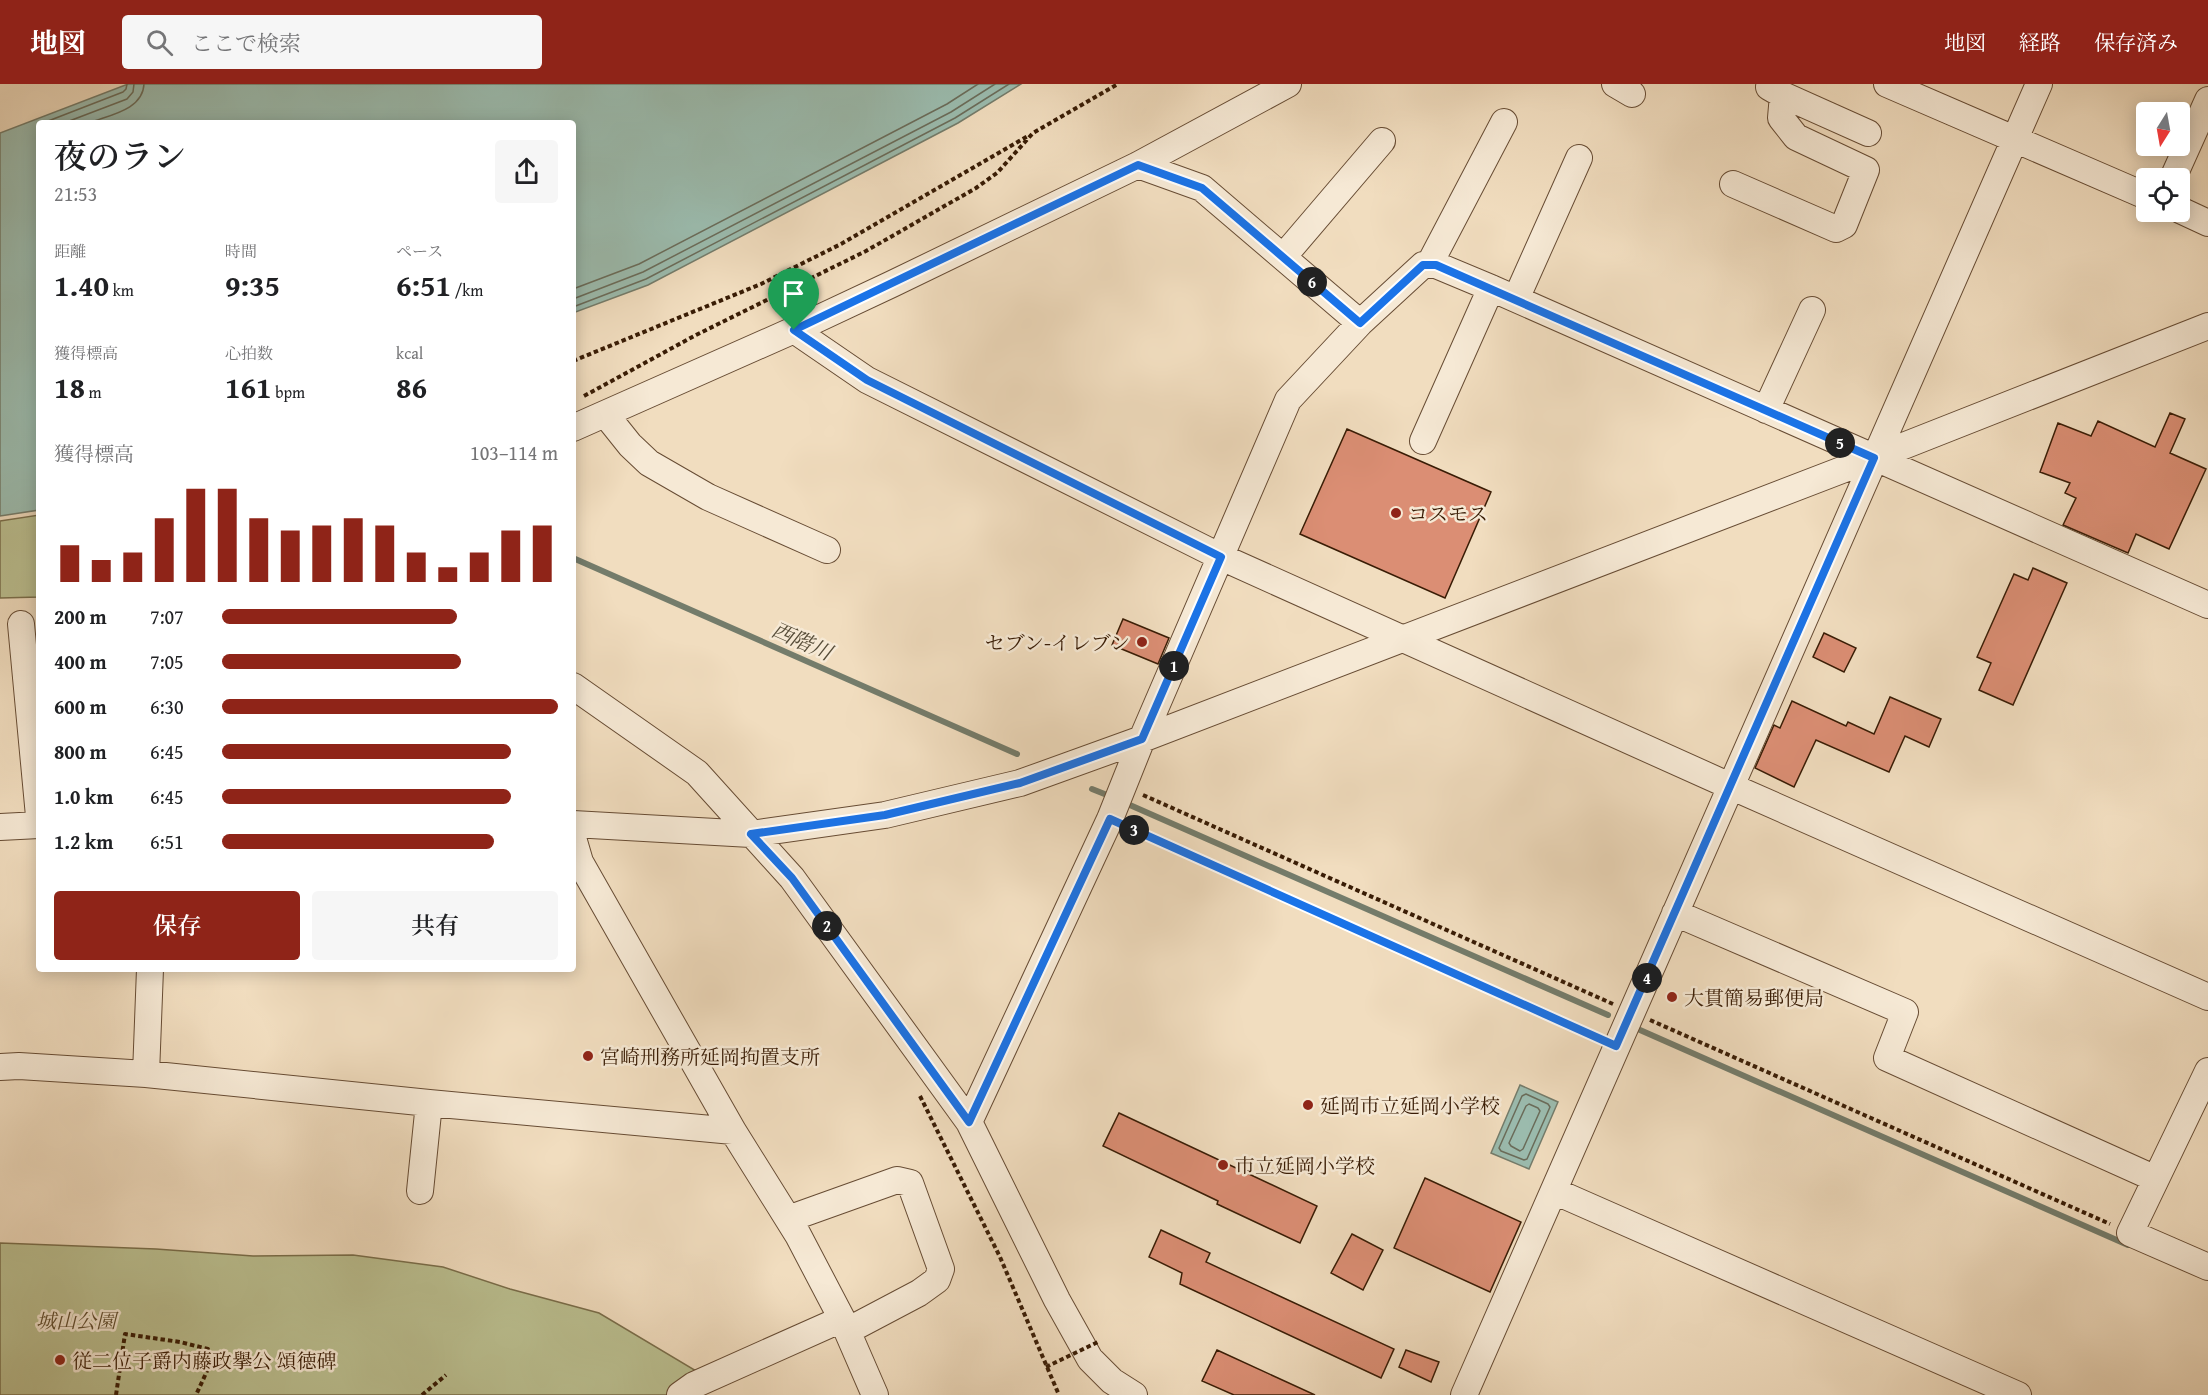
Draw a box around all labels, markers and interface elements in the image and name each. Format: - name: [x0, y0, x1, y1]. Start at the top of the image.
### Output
- search box: [122, 15, 542, 69]
- text: 地図: [30, 22, 86, 63]
- icon: search: [143, 26, 176, 59]
- text: ここで検索: [191, 27, 301, 59]
- text: 地図: [1944, 27, 1986, 58]
- text: 経路: [2019, 27, 2061, 58]
- text: 保存済み: [2094, 27, 2178, 58]
- north arrow: [2136, 102, 2190, 156]
- map controls: [2136, 102, 2190, 222]
- text: 夜のラン: [54, 132, 186, 180]
- button: share: [495, 140, 558, 203]
- button: locate: [2136, 168, 2190, 222]
- text: 21:53: [54, 179, 97, 208]
- text: 距離: [54, 239, 86, 263]
- text: 時間: [225, 239, 257, 263]
- text: ペース: [396, 239, 443, 263]
- text: 1.40: [54, 263, 109, 307]
- text: 9:35: [225, 263, 280, 307]
- text: 6:51: [396, 263, 451, 307]
- pin: 6: [1297, 267, 1327, 297]
- pin: [768, 268, 819, 330]
- text: 6: [1308, 270, 1316, 294]
- icon: arrive: [777, 277, 810, 310]
- text: km: [109, 278, 134, 302]
- text: /km: [451, 278, 483, 302]
- text: 獲得標高: [54, 341, 118, 365]
- text: 心拍数: [225, 341, 273, 365]
- text: kcal: [396, 341, 423, 365]
- text: 18: [54, 365, 85, 409]
- text: 161: [225, 365, 272, 409]
- text: 86: [396, 365, 427, 409]
- text: m: [85, 380, 102, 404]
- text: bpm: [272, 380, 305, 404]
- pin: 5: [1825, 428, 1855, 458]
- text: 5: [1836, 431, 1844, 455]
- text: 103–114 m: [470, 438, 558, 467]
- text: 獲得標高: [54, 439, 134, 468]
- place label: コスモス: [1408, 499, 1488, 528]
- marker: コスモス: [1389, 506, 1403, 520]
- text: 200 m: [54, 602, 107, 631]
- text: 7:07: [150, 602, 184, 631]
- water label: 西階川: [767, 614, 839, 669]
- place label: セブン-イレブン: [985, 628, 1130, 657]
- marker: セブン-イレブン: [1135, 635, 1149, 649]
- text: 400 m: [54, 647, 107, 676]
- text: 7:05: [150, 647, 184, 676]
- pin: 1: [1159, 651, 1189, 681]
- text: 1: [1170, 654, 1178, 678]
- text: 600 m: [54, 692, 107, 721]
- text: 6:30: [150, 692, 184, 721]
- text: 800 m: [54, 737, 107, 766]
- text: 6:45: [150, 737, 184, 766]
- text: 1.0 km: [54, 782, 113, 811]
- text: 6:45: [150, 782, 184, 811]
- pin: 3: [1119, 815, 1149, 845]
- text: 3: [1130, 818, 1138, 842]
- text: 1.2 km: [54, 827, 113, 856]
- text: 6:51: [150, 827, 184, 856]
- button: 保存: [54, 891, 300, 960]
- button: 共有: [312, 891, 558, 960]
- pin: 2: [812, 911, 842, 941]
- text: 2: [823, 914, 831, 938]
- pin: 4: [1632, 963, 1662, 993]
- text: 4: [1643, 966, 1651, 990]
- place label: 大貫簡易郵便局: [1684, 983, 1824, 1012]
- marker: 大貫簡易郵便局: [1665, 990, 1679, 1004]
- place label: 宮崎刑務所延岡拘置支所: [600, 1042, 820, 1071]
- marker: 宮崎刑務所延岡拘置支所: [581, 1049, 595, 1063]
- place label: 延岡市立延岡小学校: [1320, 1091, 1500, 1120]
- marker: 延岡市立延岡小学校: [1301, 1098, 1315, 1112]
- place label: 市立延岡小学校: [1235, 1151, 1375, 1180]
- marker: 市立延岡小学校: [1216, 1158, 1230, 1172]
- park label: 城山公園: [36, 1306, 119, 1335]
- place label: 従二位子爵内藤政擧公 頌徳碑: [72, 1346, 336, 1375]
- marker: 従二位子爵内藤政擧公 頌徳碑: [53, 1353, 67, 1367]

